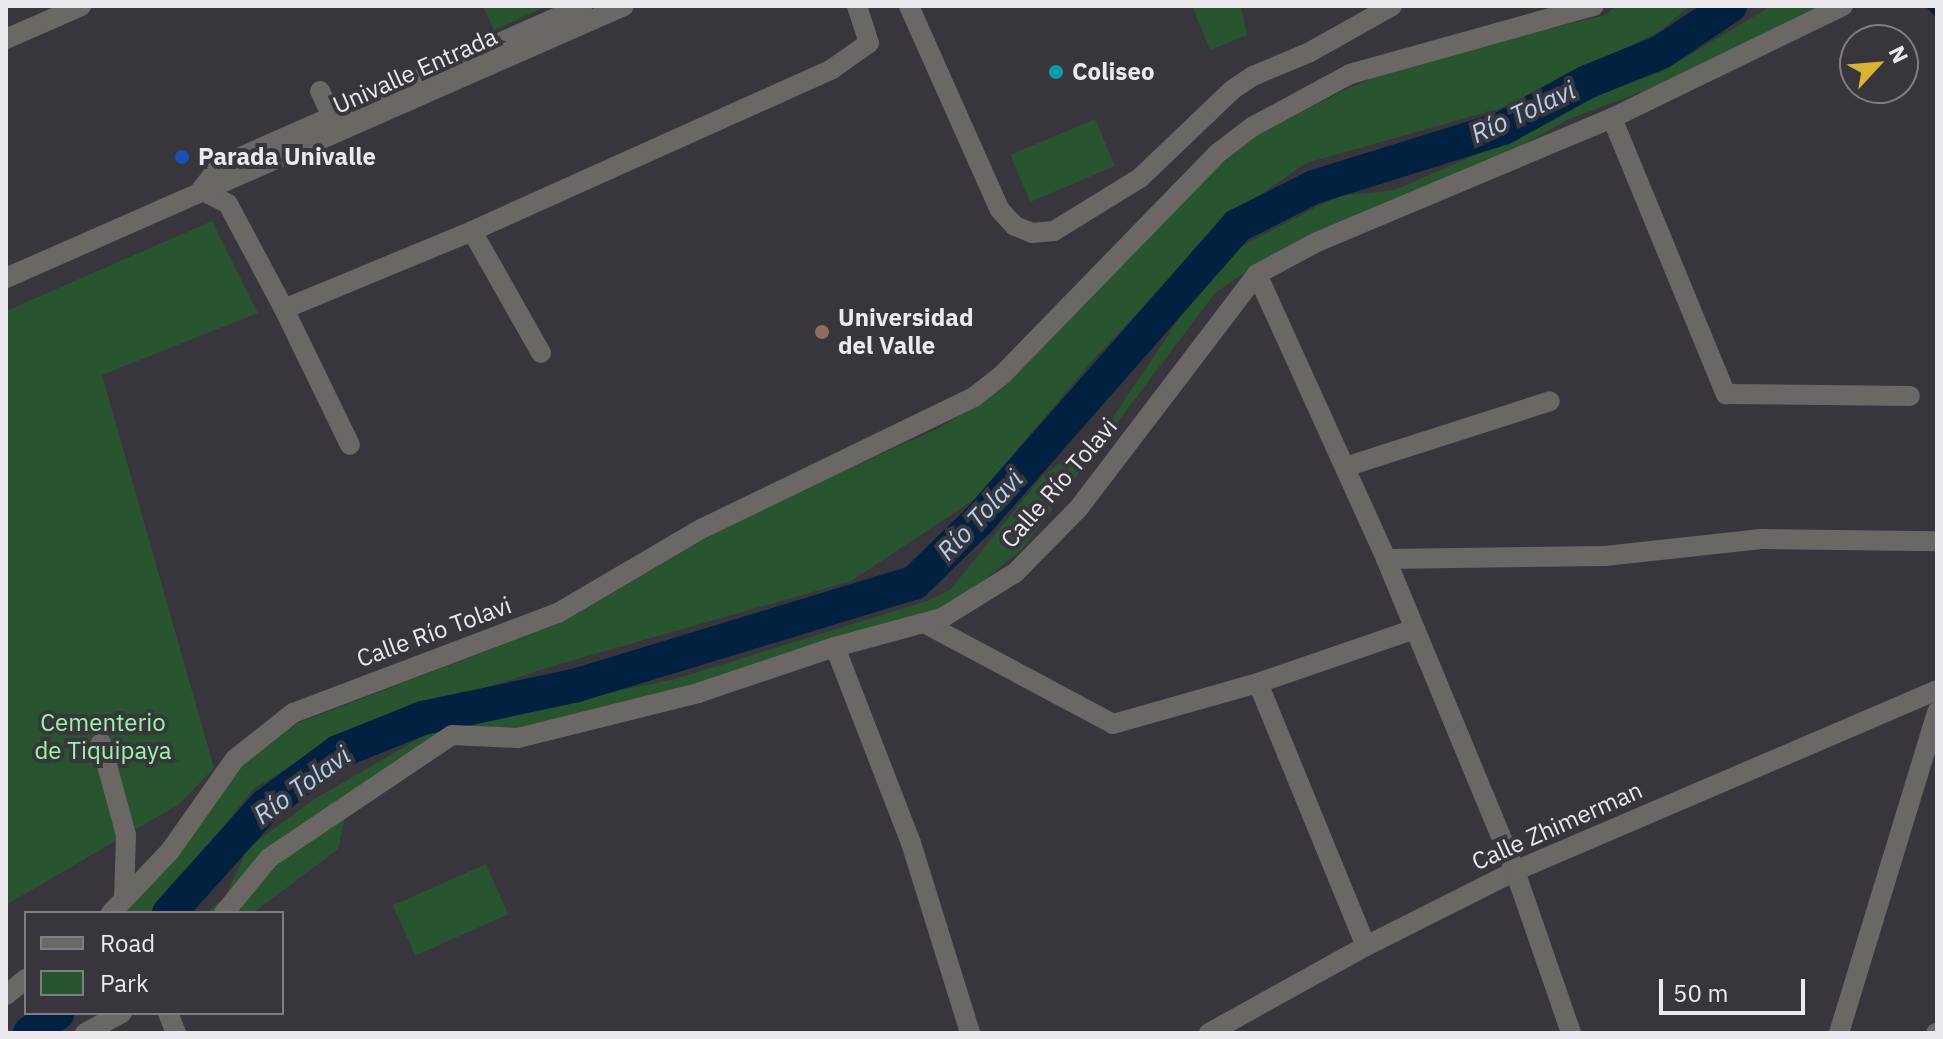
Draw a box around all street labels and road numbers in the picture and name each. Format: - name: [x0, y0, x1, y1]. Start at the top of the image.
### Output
- street label: Univalle Entrada: [329, 22, 501, 120]
- street label: Calle Río Tolavi: [995, 412, 1123, 554]
- street label: Calle Río Tolavi: [353, 591, 515, 673]
- street label: Calle Zhimerman: [1467, 776, 1647, 876]

